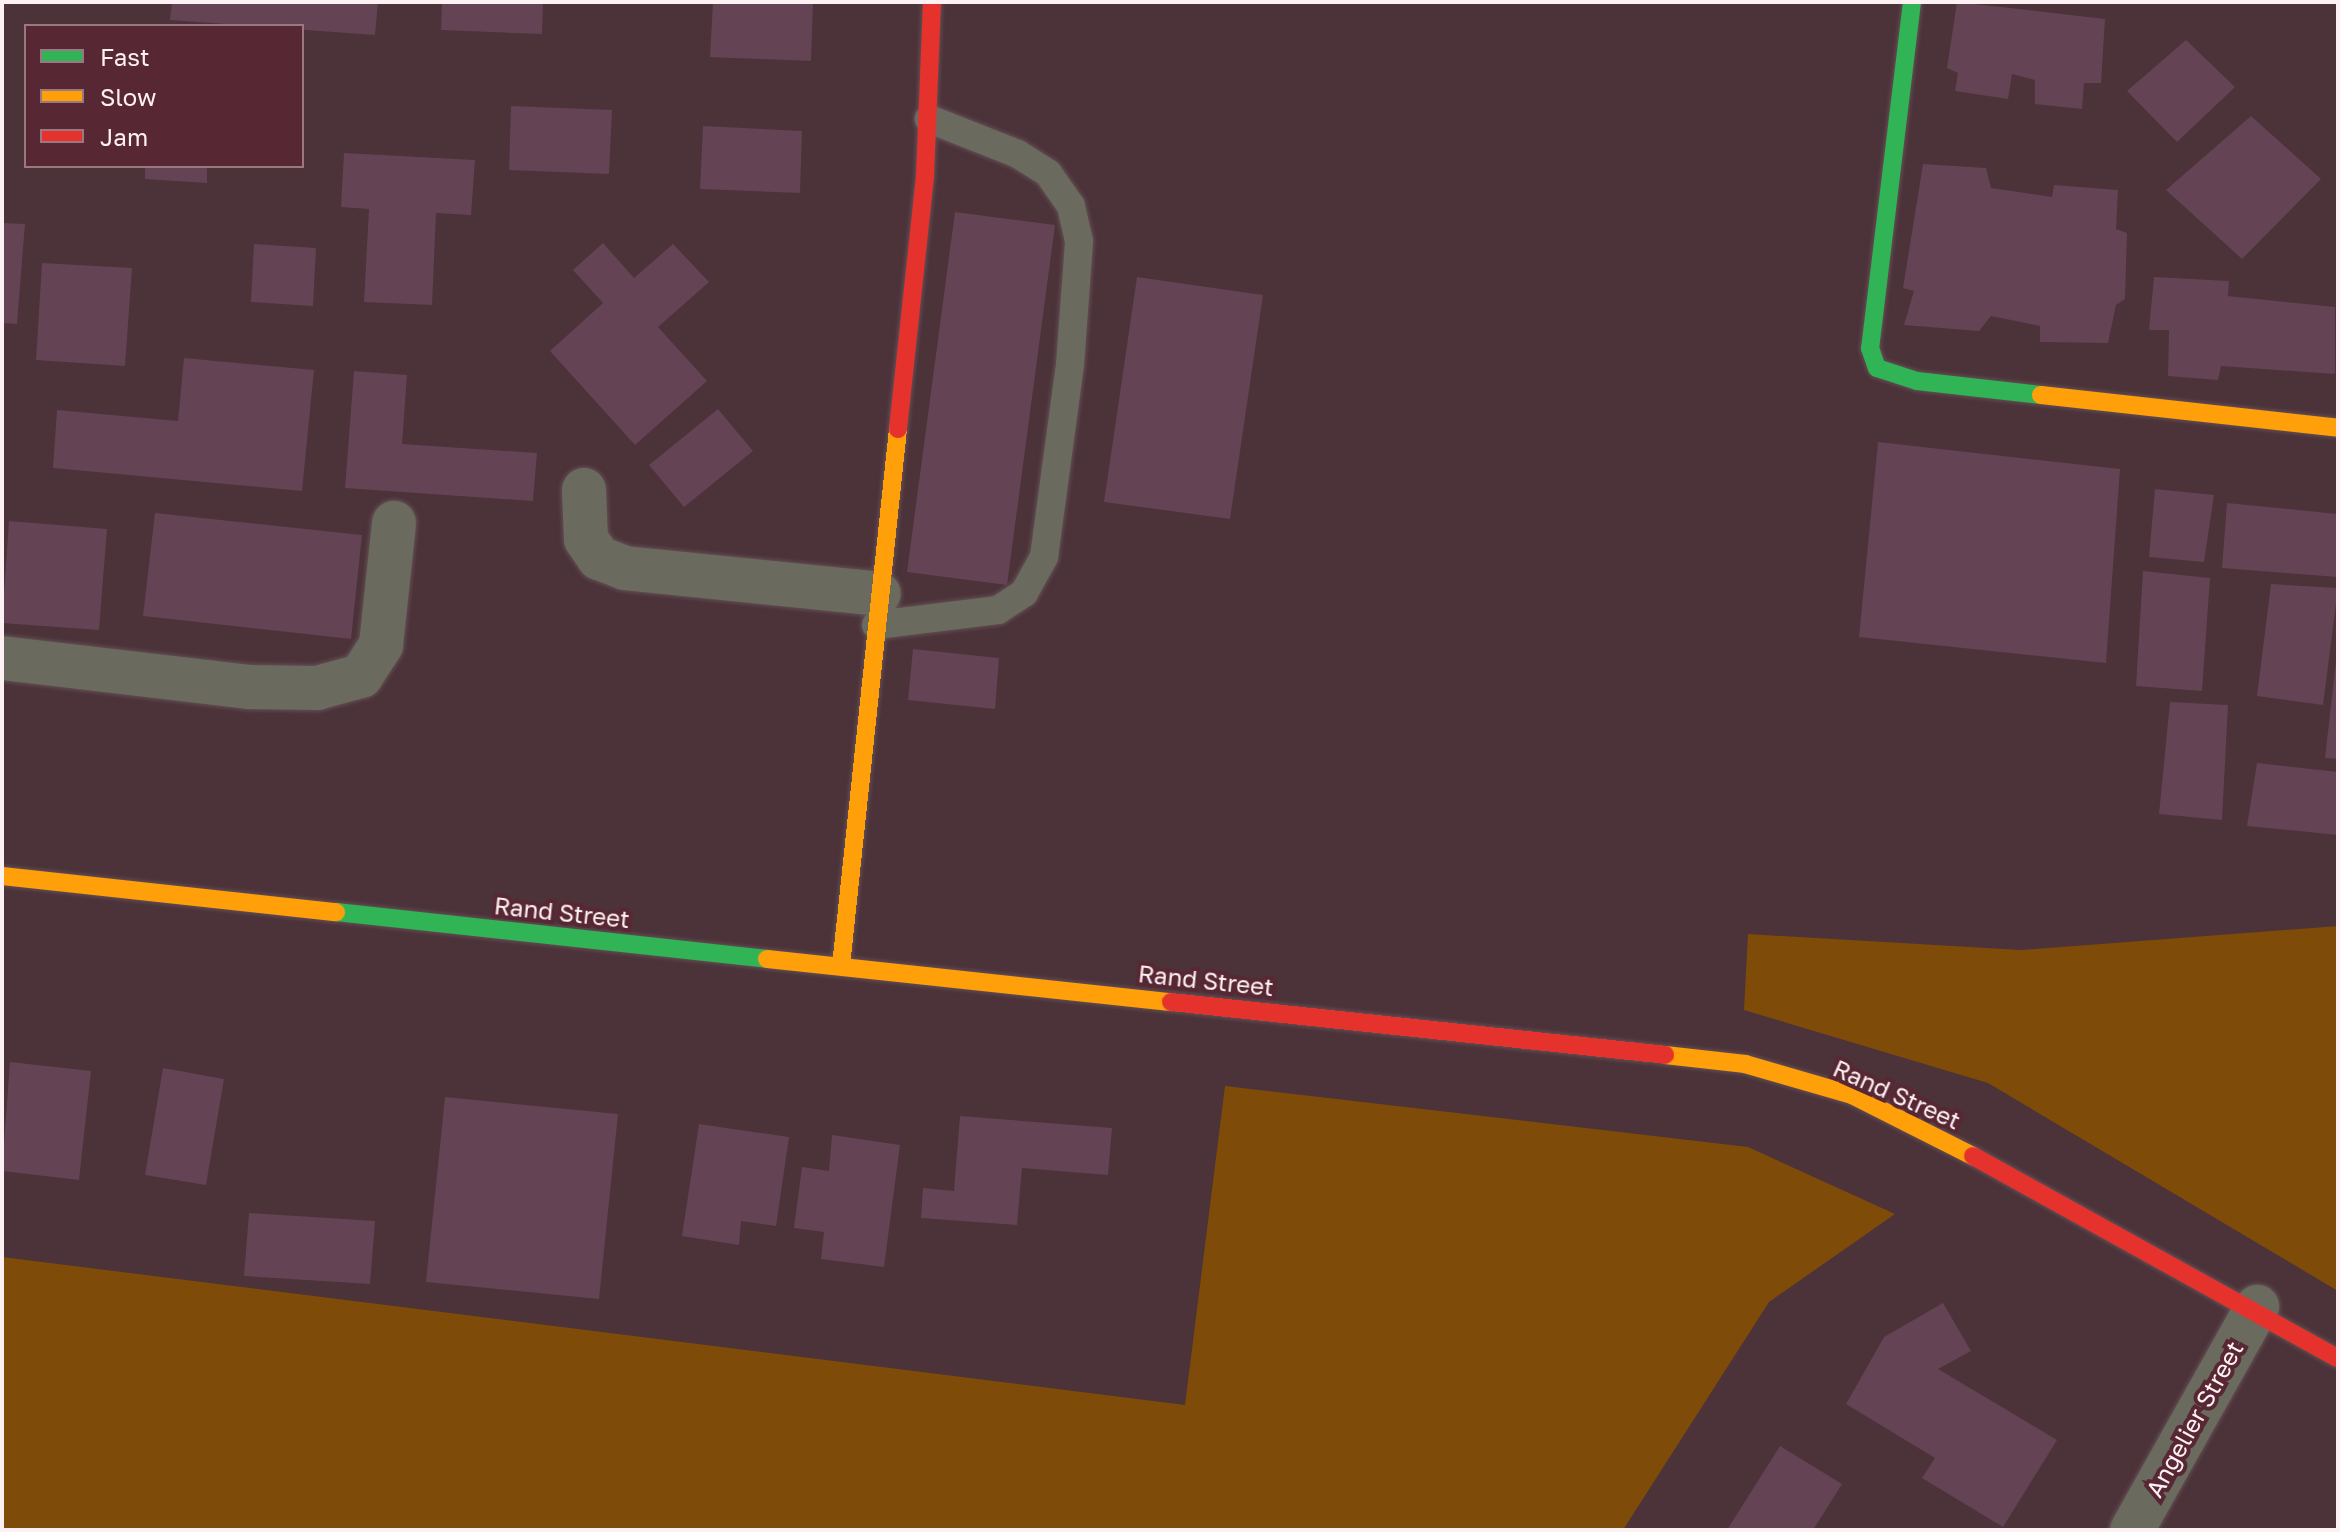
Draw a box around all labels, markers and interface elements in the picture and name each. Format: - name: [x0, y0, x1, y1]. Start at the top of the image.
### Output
- legend: [24, 24, 304, 168]
- text: Fast: [100, 42, 150, 71]
- text: Slow: [100, 82, 156, 111]
- text: Jam: [100, 122, 148, 151]
- street label: Rand Street: [493, 891, 631, 933]
- street label: Rand Street: [1137, 959, 1275, 1001]
- street label: Rand Street: [1829, 1053, 1965, 1135]
- street label: Angelier Street: [2139, 1336, 2249, 1502]

